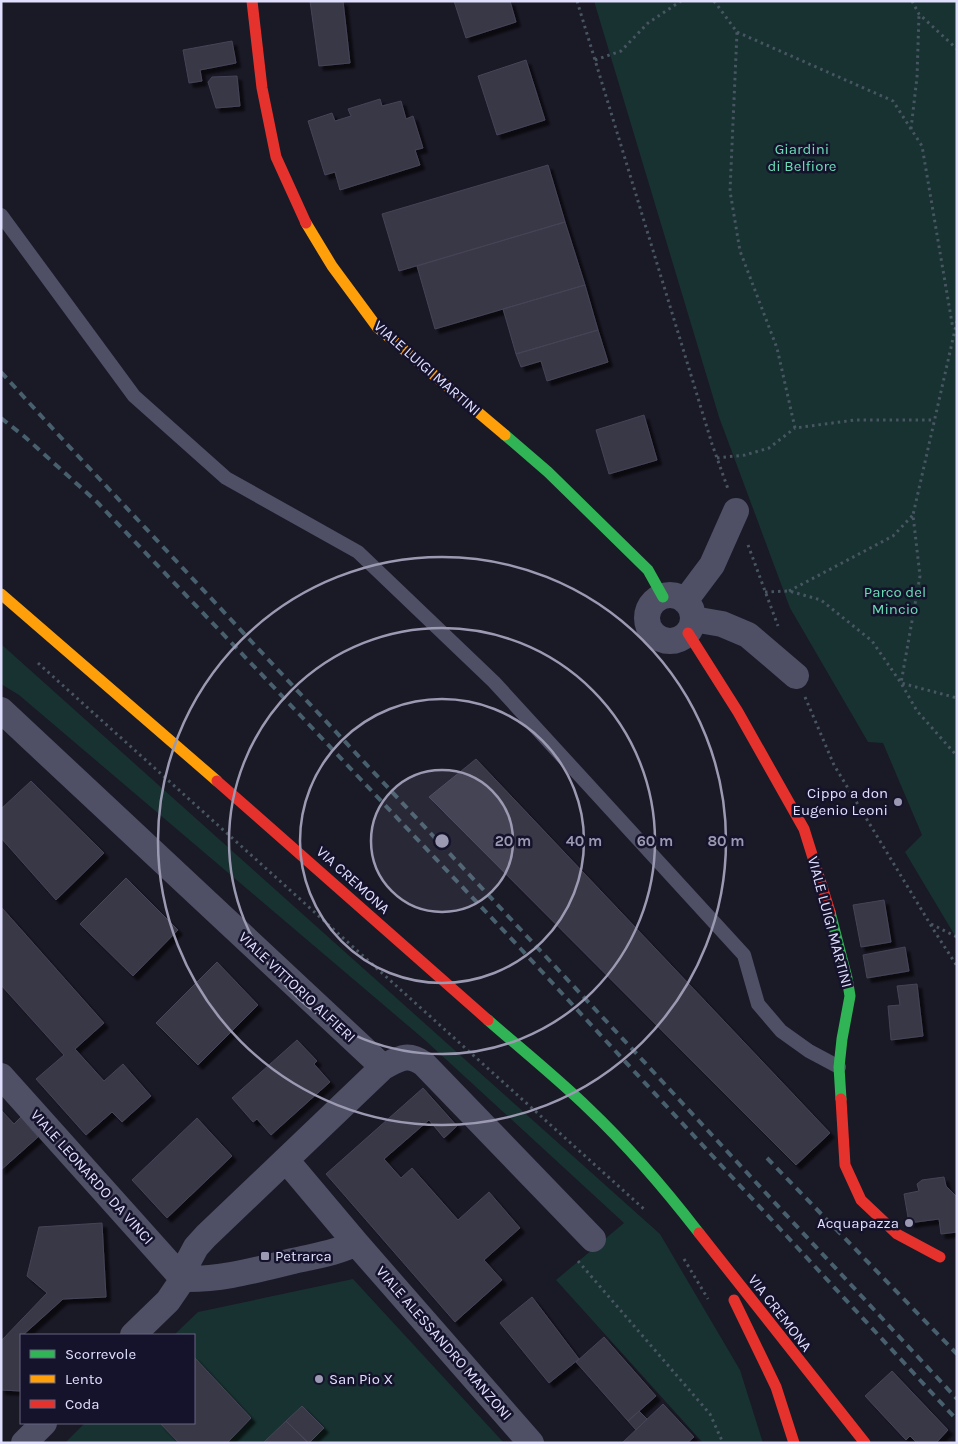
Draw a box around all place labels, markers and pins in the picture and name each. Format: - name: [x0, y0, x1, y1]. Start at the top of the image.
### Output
- place label: Cippo a don Eugenio Leoni: [793, 784, 888, 819]
- marker: Cippo a don Eugenio Leoni: [892, 796, 904, 808]
- centre of rings: [433, 832, 451, 850]
- place label: Acquapazza: [817, 1214, 899, 1232]
- marker: Acquapazza: [903, 1217, 915, 1229]
- place label: Petrarca: [275, 1247, 332, 1265]
- marker: Petrarca: [259, 1250, 271, 1262]
- place label: San Pio X: [329, 1370, 393, 1388]
- marker: San Pio X: [313, 1373, 325, 1385]

